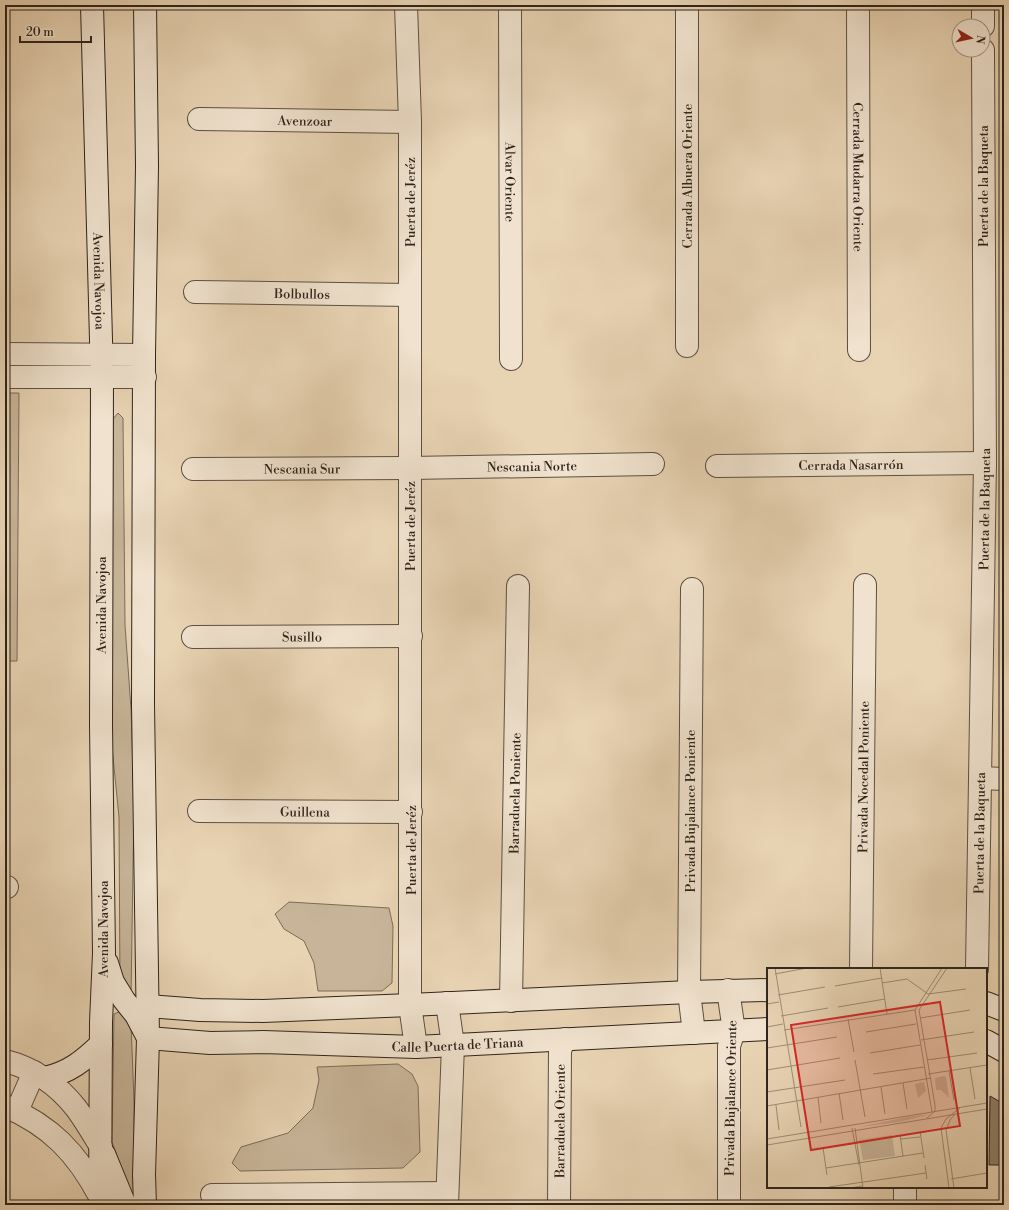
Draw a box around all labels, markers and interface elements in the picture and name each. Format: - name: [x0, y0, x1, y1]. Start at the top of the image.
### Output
- scale bar: [20, 18, 91, 44]
- north arrow: [951, 18, 991, 58]
- text: 20 m: [26, 25, 54, 40]
- text: N: [972, 34, 987, 45]
- street label: Cerrada Mudarra Oriente: [849, 102, 866, 252]
- street label: Cerrada Albuera Oriente: [680, 103, 696, 248]
- street label: Avenzoar: [277, 113, 333, 130]
- street label: Puerta de la Baqueta: [976, 125, 992, 247]
- street label: Alvar Oriente: [501, 141, 518, 222]
- street label: Puerta de Jeréz: [403, 157, 419, 247]
- street label: Avenida Navojoa: [89, 231, 108, 330]
- street label: Bolbullos: [273, 286, 330, 303]
- street label: Puerta de la Baqueta: [976, 448, 994, 570]
- street label: Cerrada Nasarrón: [798, 457, 904, 474]
- street label: Nescania Norte: [487, 458, 578, 476]
- street label: Nescania Sur: [264, 461, 341, 478]
- street label: Puerta de Jeréz: [403, 481, 419, 571]
- street label: Avenida Navojoa: [94, 556, 110, 655]
- street label: Susillo: [282, 629, 322, 646]
- street label: Privada Nocedal Poniente: [855, 700, 873, 853]
- street label: Privada Bujalance Poniente: [683, 729, 699, 892]
- street label: Barraduela Poniente: [506, 732, 525, 855]
- street label: Puerta de la Baqueta: [971, 771, 989, 894]
- street label: Guillena: [280, 804, 330, 821]
- street label: Puerta de Jeréz: [404, 805, 420, 895]
- street label: Avenida Navojoa: [96, 880, 112, 979]
- inset map: [767, 968, 987, 1188]
- street label: Privada Bujalance Oriente: [722, 1020, 740, 1176]
- street label: Calle Puerta de Triana: [391, 1034, 524, 1056]
- street label: Barraduela Oriente: [552, 1064, 569, 1179]

